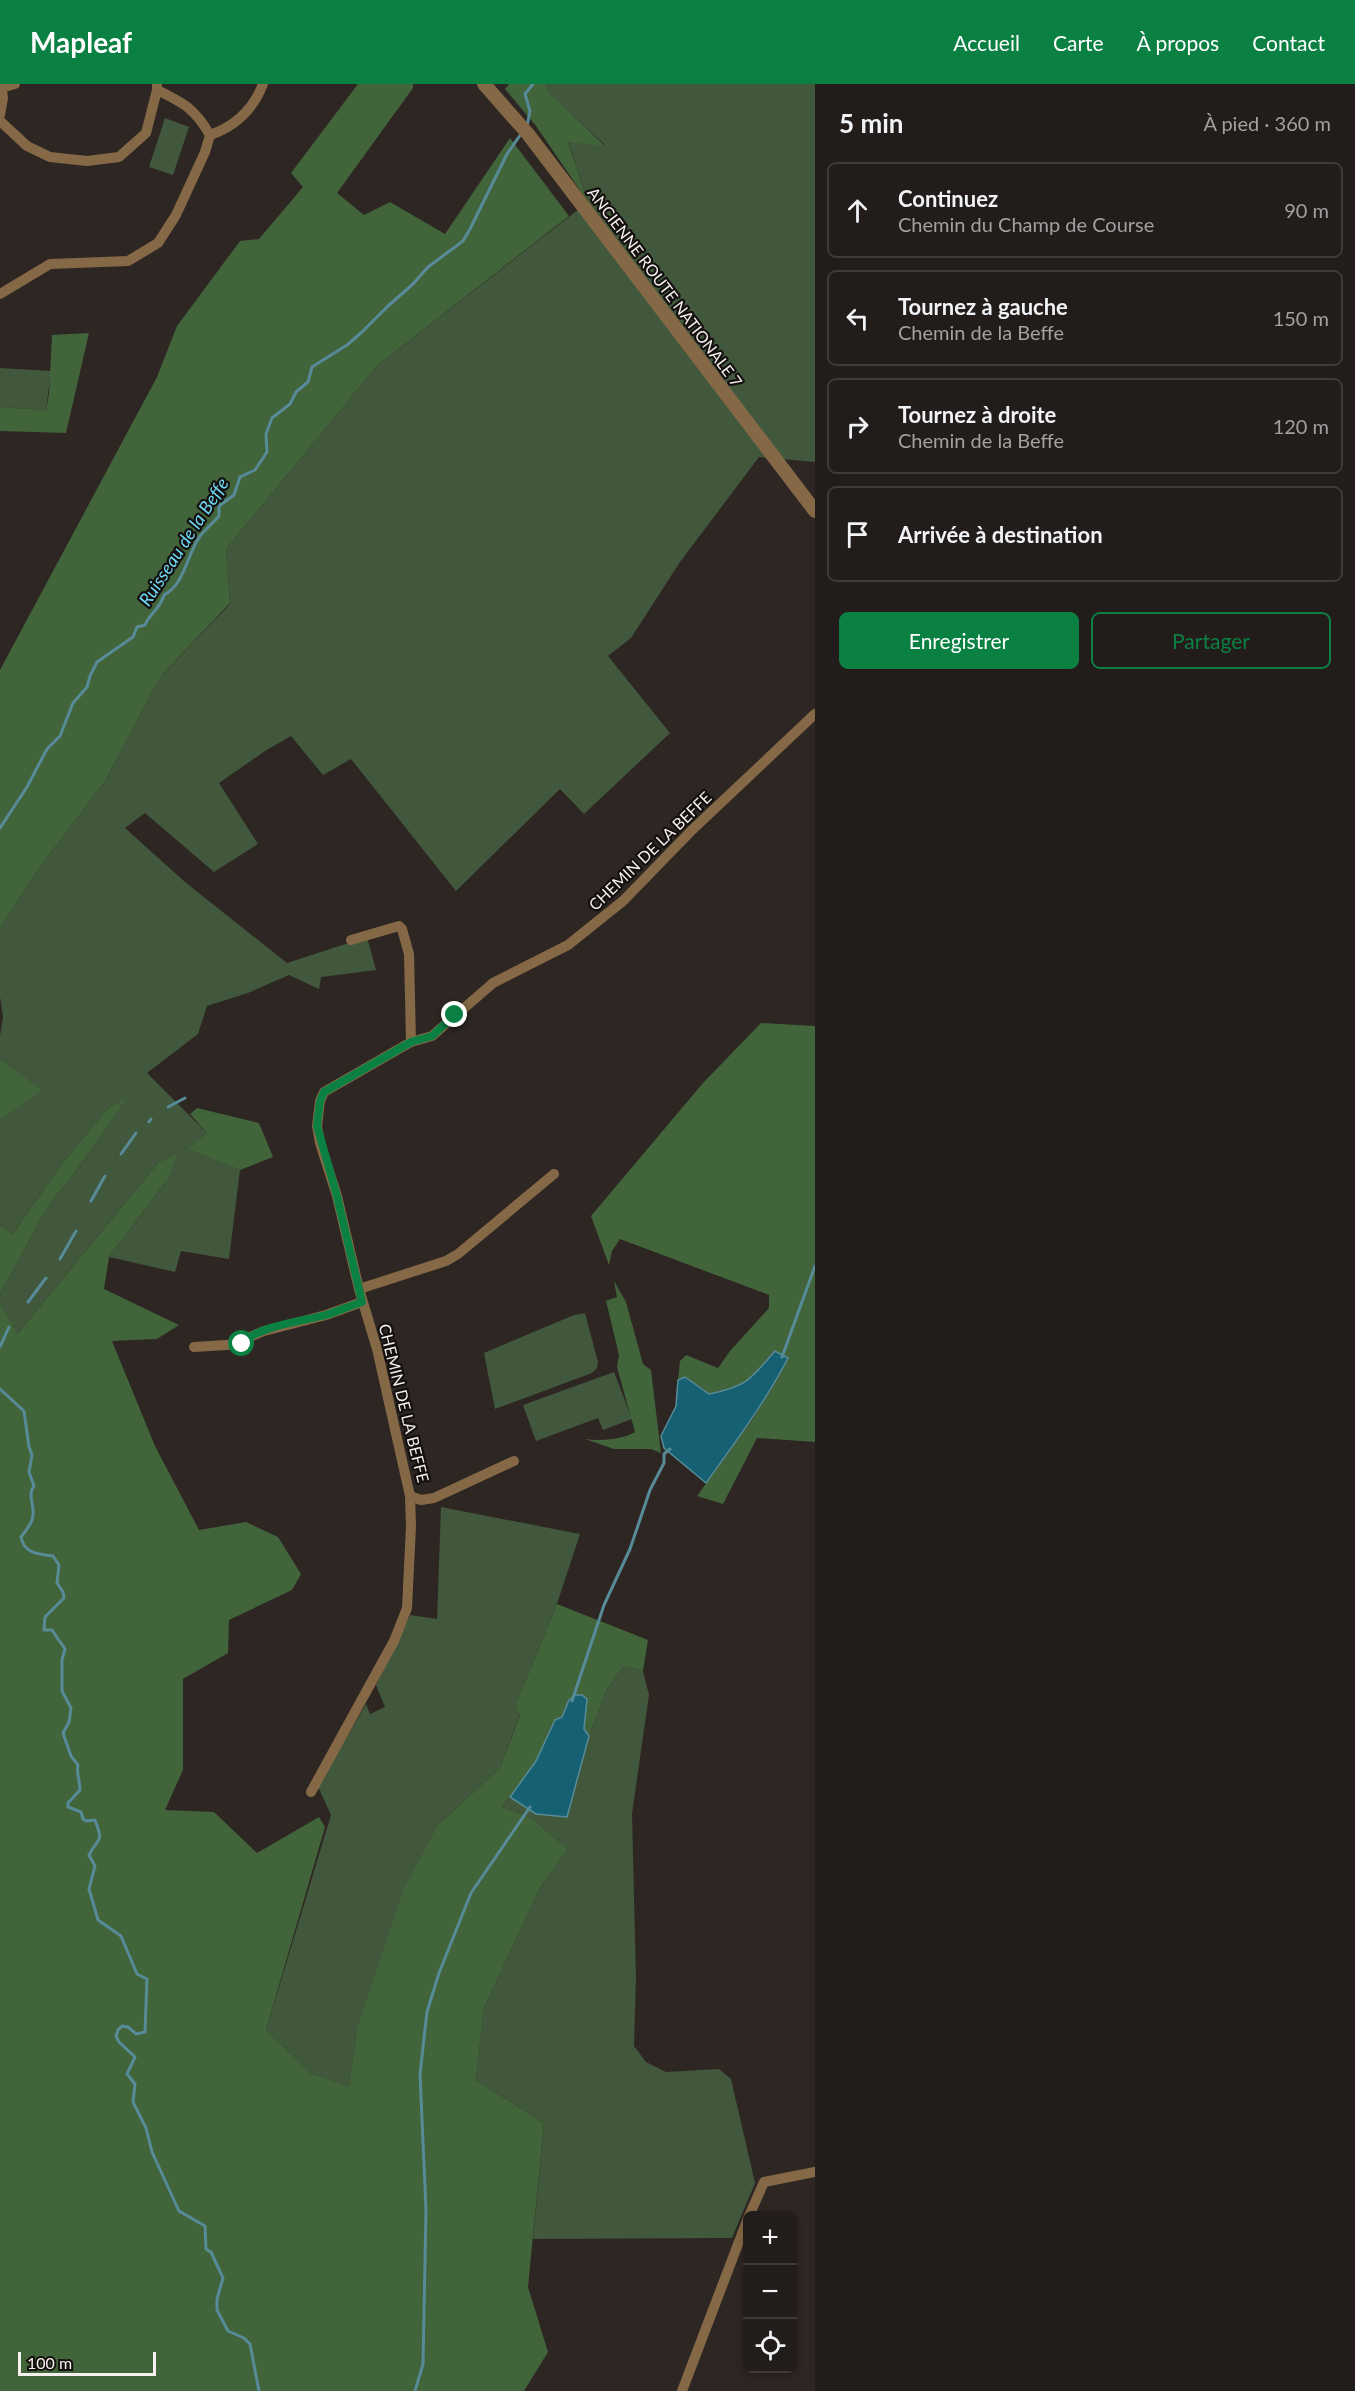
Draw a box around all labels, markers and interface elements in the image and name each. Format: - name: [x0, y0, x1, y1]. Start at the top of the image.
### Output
- text: Mapleaf: [30, 25, 132, 59]
- text: Accueil: [953, 30, 1020, 55]
- text: Carte: [1053, 30, 1104, 55]
- text: À propos: [1137, 30, 1219, 55]
- text: Contact: [1252, 30, 1325, 55]
- text: 5 min: [839, 107, 903, 139]
- text: À pied · 360 m: [1203, 111, 1331, 135]
- street label: ANCIENNE ROUTE NATIONALE 7: [584, 183, 747, 390]
- text: Continuez: [898, 185, 998, 212]
- icon: ahead: [841, 194, 874, 227]
- text: 90 m: [1284, 198, 1329, 222]
- text: Chemin du Champ de Course: [898, 212, 1154, 236]
- text: Tournez à gauche: [898, 293, 1068, 320]
- icon: left: [841, 302, 874, 335]
- text: 150 m: [1273, 306, 1329, 330]
- text: Chemin de la Beffe: [898, 320, 1064, 344]
- text: Tournez à droite: [898, 401, 1056, 428]
- icon: right: [841, 410, 874, 443]
- text: 120 m: [1273, 414, 1329, 438]
- text: Chemin de la Beffe: [898, 428, 1064, 452]
- water label: Ruisseau de la Beffe: [134, 473, 233, 610]
- icon: arrive: [841, 518, 874, 551]
- text: Arrivée à destination: [898, 521, 1103, 548]
- button: Enregistrer: [839, 612, 1079, 669]
- button: Partager: [1091, 612, 1331, 669]
- street label: CHEMIN DE LA BEFFE: [584, 787, 715, 914]
- route end: [441, 1001, 467, 1027]
- street label: CHEMIN DE LA BEFFE: [376, 1322, 433, 1484]
- route start: [228, 1330, 254, 1356]
- map controls: [743, 2211, 797, 2373]
- button: +: [743, 2211, 797, 2265]
- button: −: [743, 2265, 797, 2319]
- button: locate: [743, 2319, 797, 2373]
- scale bar: [18, 2349, 156, 2376]
- text: 100 m: [27, 2353, 72, 2372]

